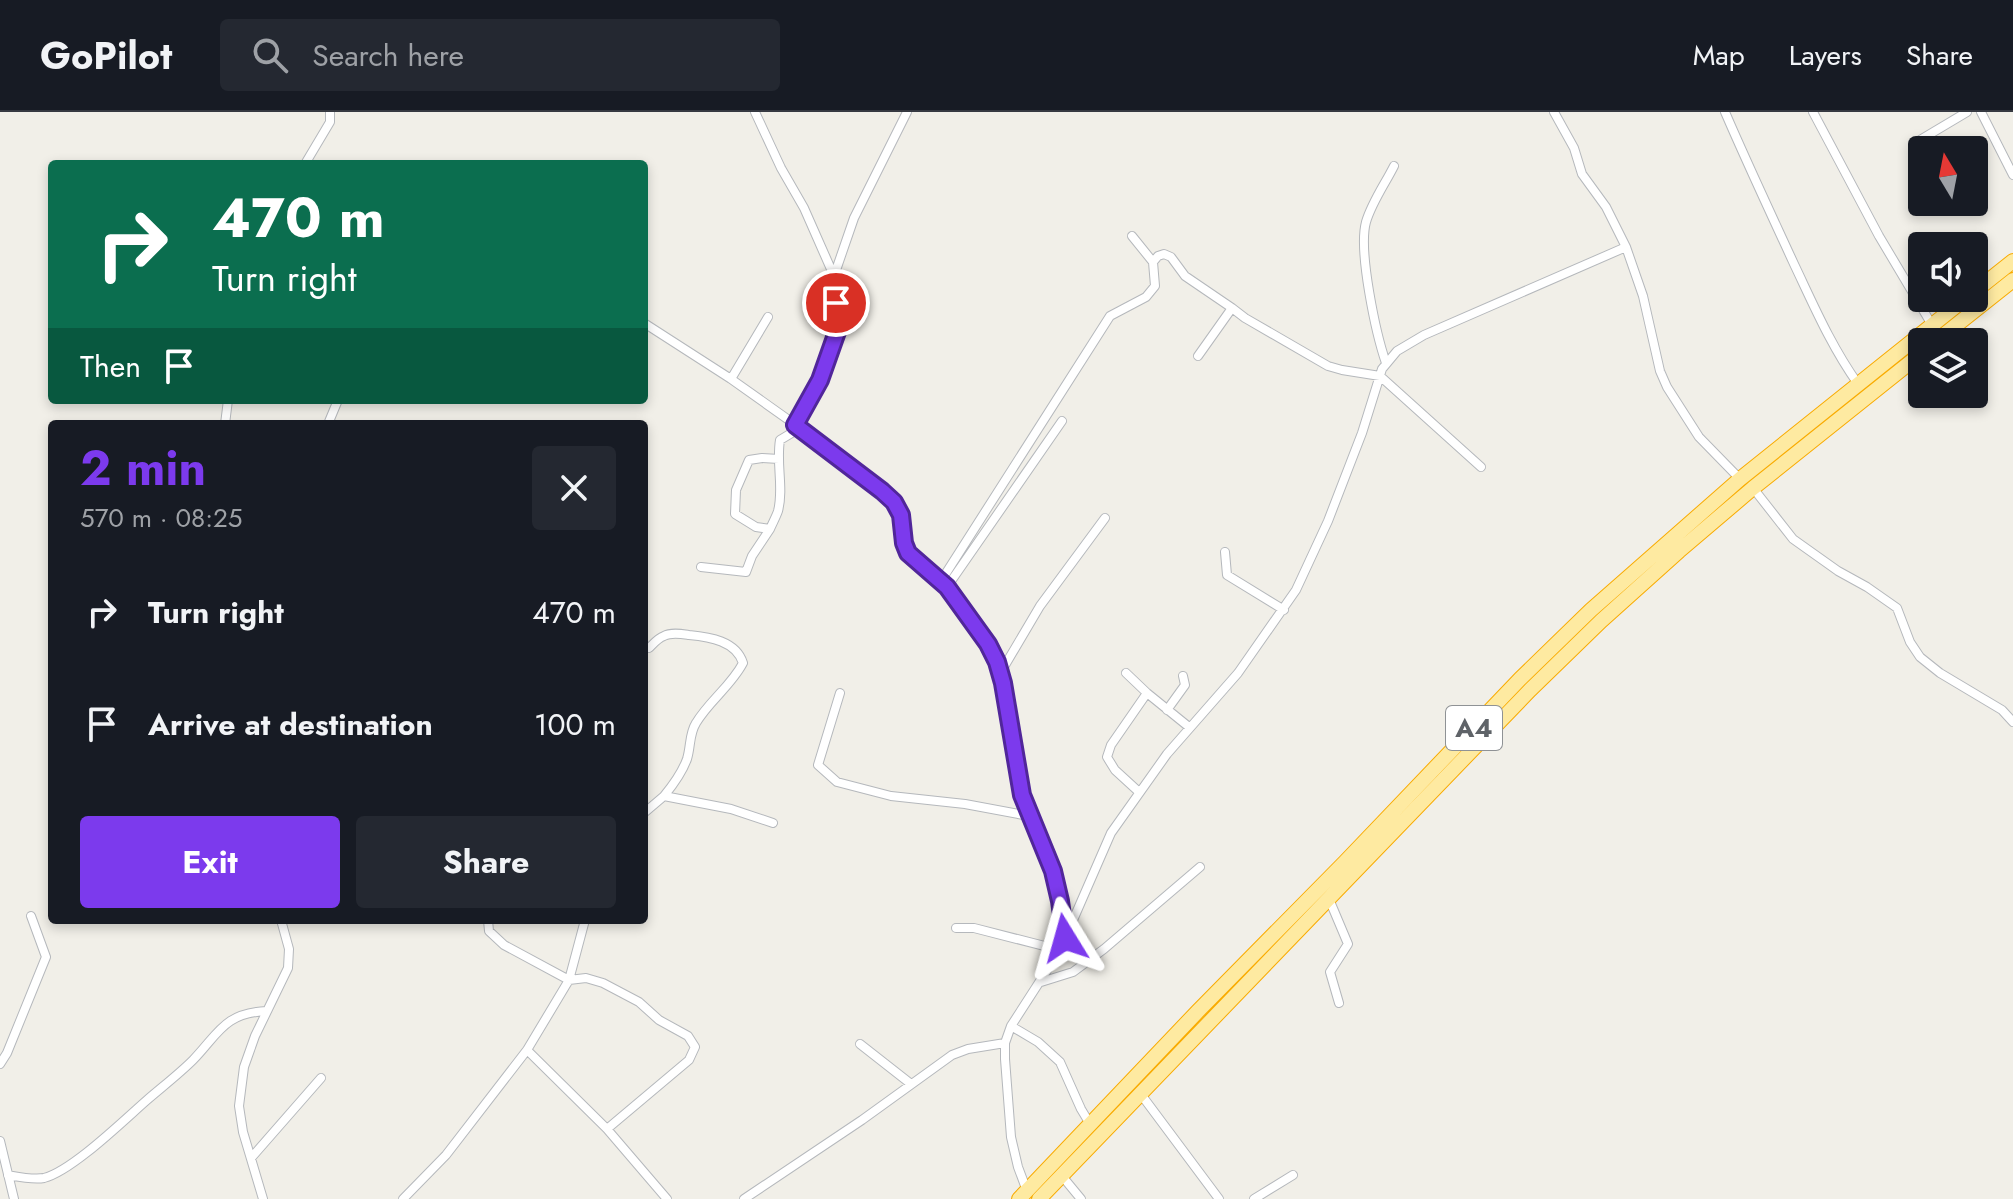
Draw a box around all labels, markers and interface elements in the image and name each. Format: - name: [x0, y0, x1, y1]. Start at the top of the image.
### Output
- search box: [220, 19, 780, 91]
- text: GoPilot: [40, 28, 172, 83]
- icon: search: [248, 33, 292, 77]
- text: Search here: [312, 34, 464, 77]
- text: Map: [1693, 35, 1745, 76]
- text: Layers: [1789, 35, 1862, 76]
- text: Share: [1906, 35, 1973, 76]
- north arrow: [1908, 136, 1988, 216]
- map controls: [1908, 136, 1988, 408]
- text: 470 m: [212, 177, 385, 258]
- icon: right: [80, 192, 184, 296]
- button: sound: [1908, 232, 1988, 312]
- text: Turn right: [212, 252, 357, 304]
- pin: [802, 269, 870, 337]
- icon: arrive: [814, 281, 858, 325]
- button: layers: [1908, 328, 1988, 408]
- icon: arrive: [157, 344, 201, 388]
- text: Then: [80, 345, 141, 388]
- text: 2 min: [80, 434, 206, 503]
- button: close: [532, 446, 616, 530]
- text: 570 m · 08:25: [80, 499, 242, 537]
- icon: right: [80, 590, 124, 634]
- text: Turn right: [148, 591, 284, 634]
- text: 470 m: [532, 591, 616, 634]
- icon: arrive: [80, 702, 124, 746]
- text: Arrive at destination: [148, 703, 433, 746]
- text: 100 m: [534, 703, 616, 746]
- road number: A4: [1446, 706, 1502, 750]
- button: Exit: [80, 816, 340, 908]
- button: Share: [356, 816, 616, 908]
- position arrow: [1023, 896, 1107, 980]

